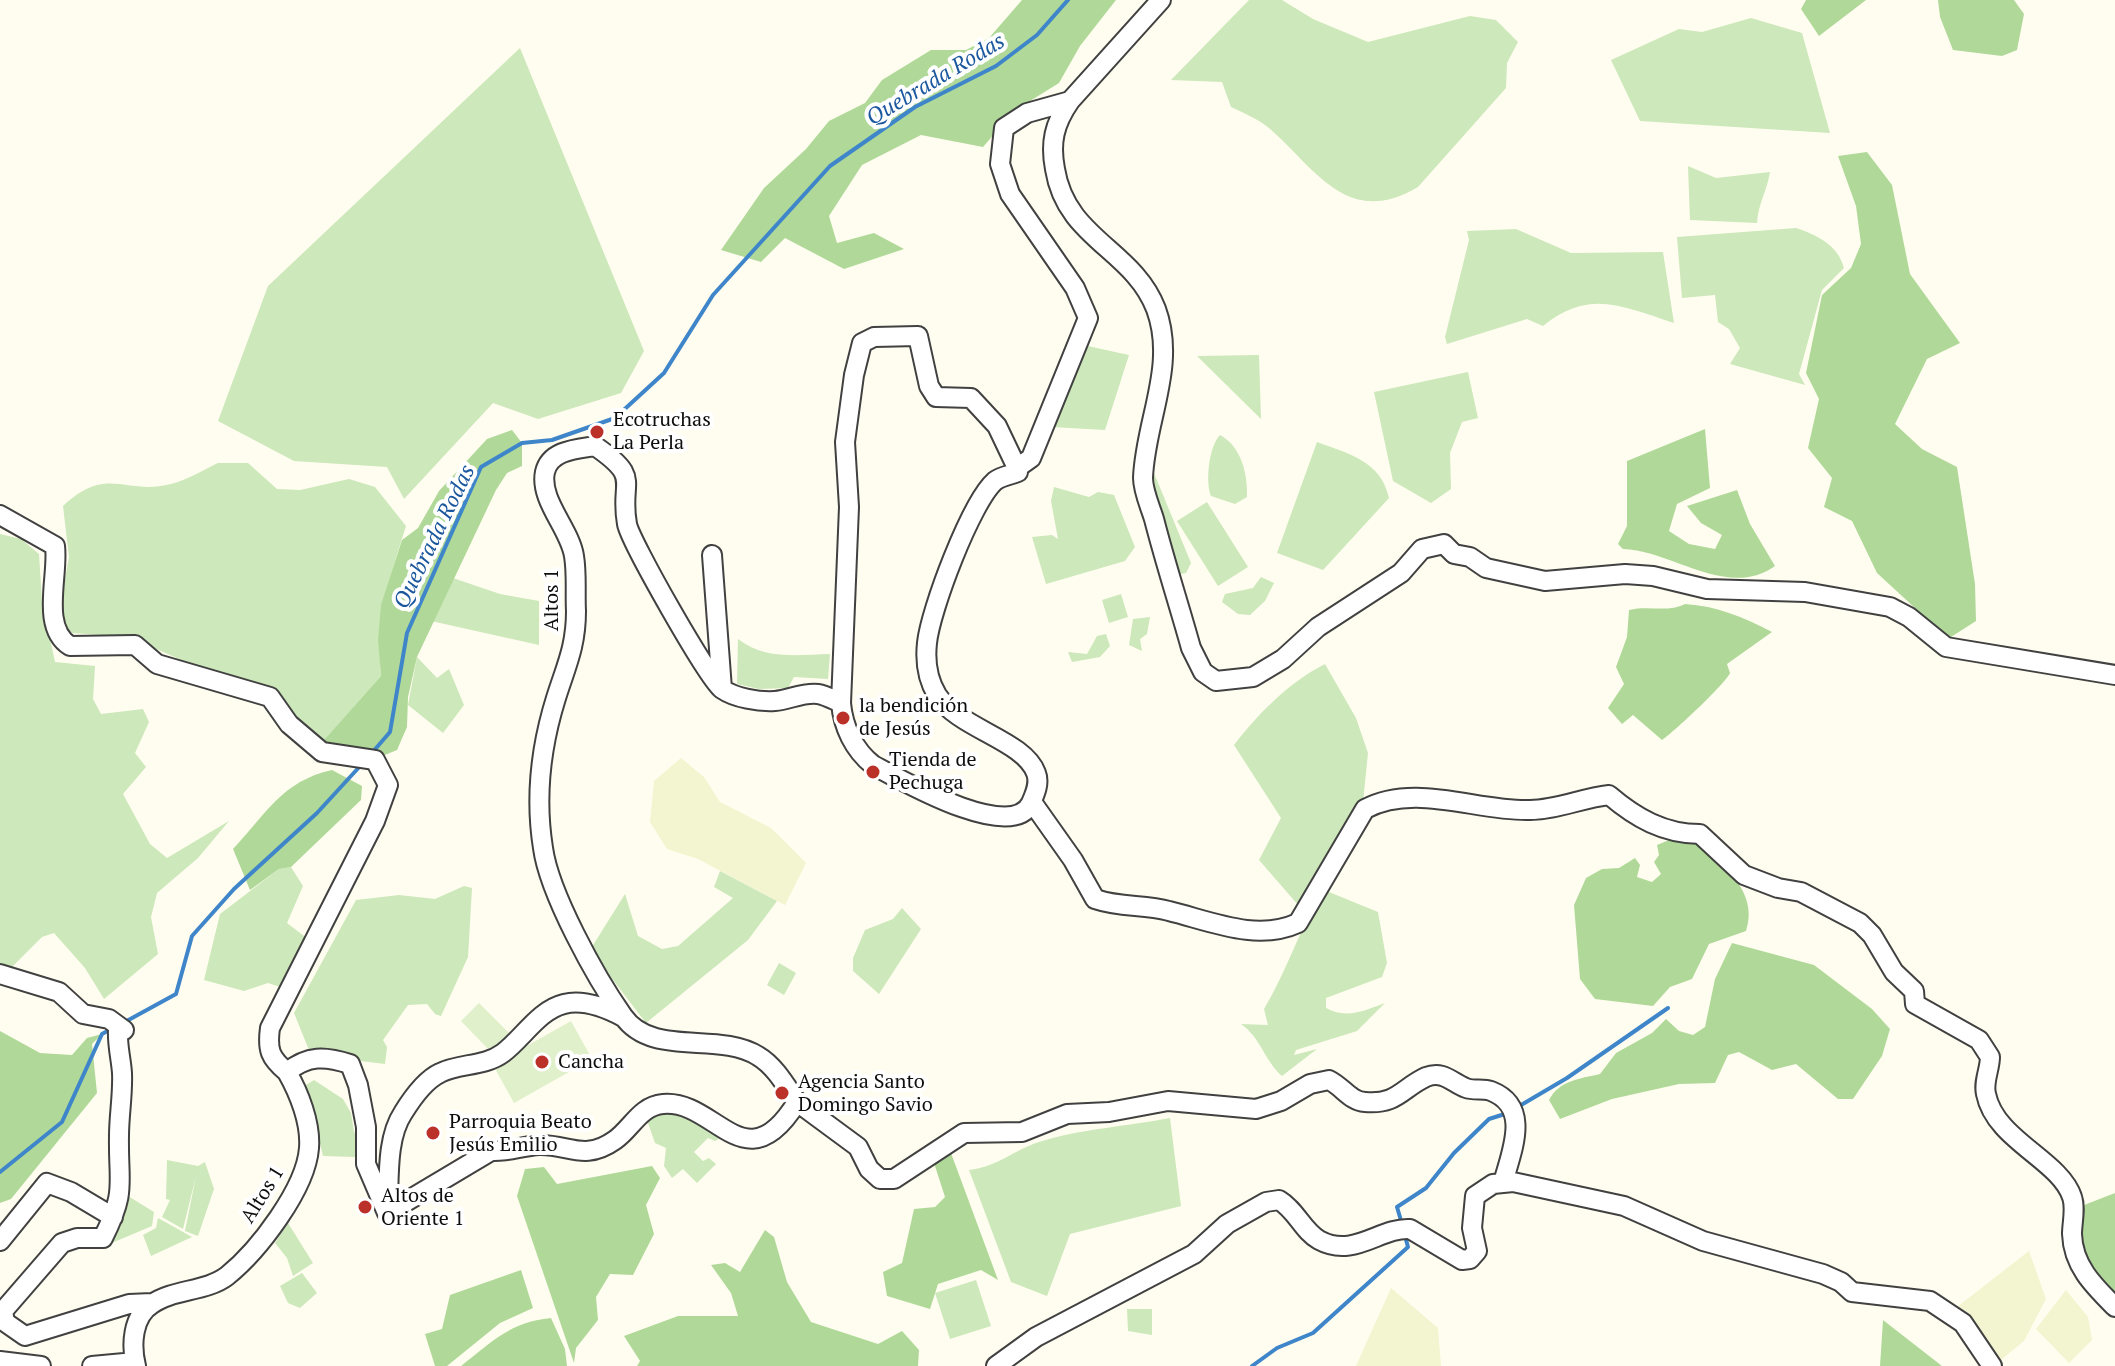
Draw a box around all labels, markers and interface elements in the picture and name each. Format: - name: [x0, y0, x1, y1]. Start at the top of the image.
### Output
- water label: Quebrada Rodas: [862, 28, 1010, 132]
- place label: Ecotruchas La Perla: [613, 408, 711, 455]
- marker: Ecotruchas La Perla: [588, 423, 606, 441]
- water label: Quebrada Rodas: [389, 461, 481, 613]
- street label: Altos 1: [540, 569, 564, 631]
- place label: la bendición de Jesús: [859, 694, 968, 741]
- marker: la bendición de Jesús: [834, 709, 852, 727]
- place label: Tienda de Pechuga: [889, 748, 977, 795]
- marker: Tienda de Pechuga: [864, 763, 882, 781]
- place label: Cancha: [558, 1050, 624, 1074]
- marker: Cancha: [533, 1053, 551, 1071]
- place label: Agencia Santo Domingo Savio: [798, 1070, 933, 1117]
- marker: Agencia Santo Domingo Savio: [773, 1084, 791, 1102]
- place label: Parroquia Beato Jesús Emilio: [449, 1110, 592, 1157]
- marker: Parroquia Beato Jesús Emilio: [424, 1124, 442, 1142]
- street label: Altos 1: [236, 1162, 290, 1228]
- place label: Altos de Oriente 1: [381, 1184, 464, 1231]
- marker: Altos de Oriente 1: [356, 1198, 374, 1216]

